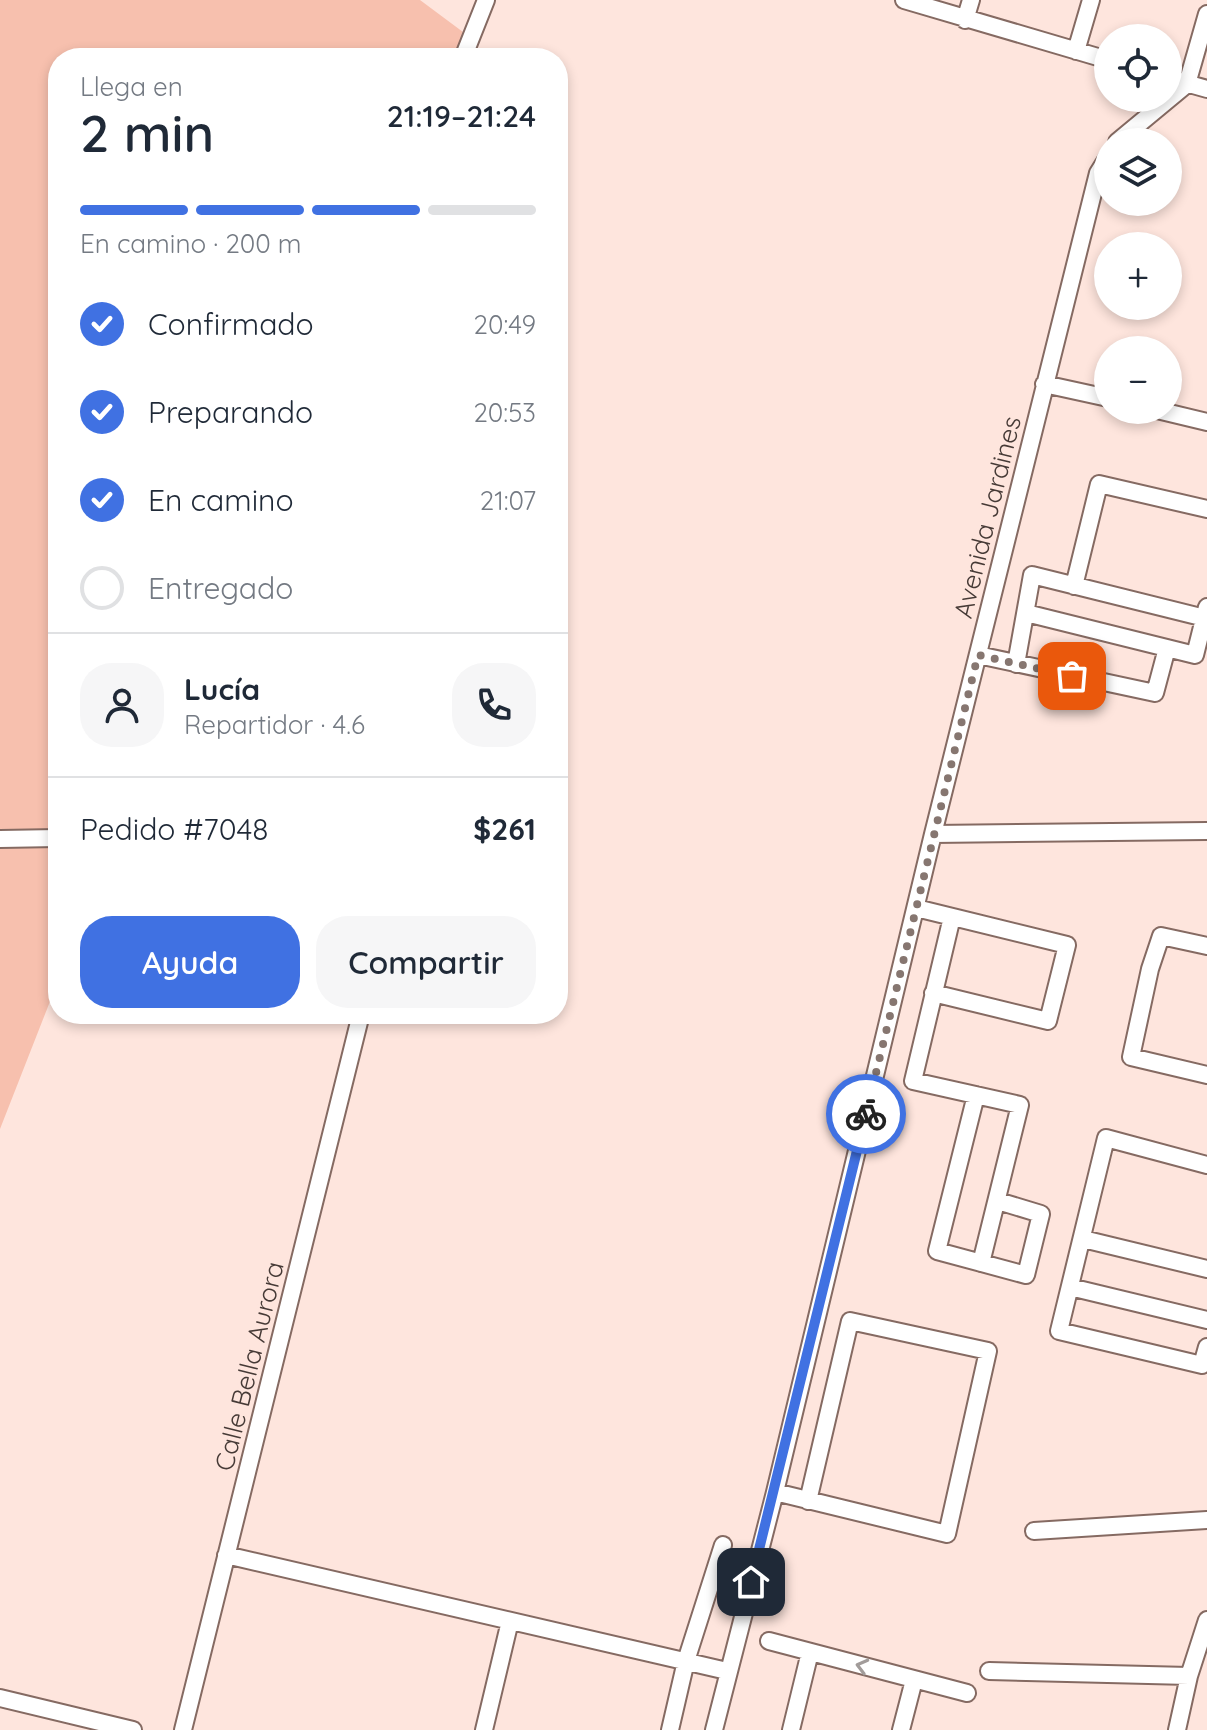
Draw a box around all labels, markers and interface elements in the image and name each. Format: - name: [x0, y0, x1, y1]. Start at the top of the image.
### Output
- map controls: [1094, 24, 1182, 424]
- button: locate: [1094, 24, 1182, 112]
- text: Llega en: [80, 70, 183, 103]
- text: 21:19–21:24: [387, 97, 536, 135]
- text: 2 min: [80, 100, 214, 165]
- button: layers: [1094, 128, 1182, 216]
- text: En camino · 200 m: [80, 227, 302, 260]
- button: +: [1094, 232, 1182, 320]
- icon: check: [80, 302, 124, 346]
- text: Confirmado: [148, 305, 314, 343]
- text: 20:49: [474, 308, 536, 341]
- button: −: [1094, 336, 1182, 424]
- icon: check: [80, 390, 124, 434]
- text: Preparando: [148, 393, 313, 431]
- text: 20:53: [473, 396, 536, 429]
- street label: Avenida Jardines: [946, 413, 1028, 621]
- icon: check: [80, 478, 124, 522]
- text: En camino: [148, 481, 294, 519]
- text: 21:07: [480, 484, 536, 517]
- text: Entregado: [148, 569, 293, 607]
- pin: [1038, 642, 1106, 710]
- icon: bag: [1050, 654, 1094, 698]
- button: person: [80, 663, 164, 747]
- button: phone: [452, 663, 536, 747]
- text: Lucía: [184, 670, 260, 708]
- text: Repartidor · 4.6: [184, 708, 365, 741]
- text: Pedido #7048: [80, 810, 269, 848]
- text: $261: [473, 810, 536, 848]
- button: Ayuda: [80, 916, 300, 1008]
- button: Compartir: [316, 916, 536, 1008]
- courier: [826, 1074, 906, 1154]
- icon: bike: [844, 1092, 888, 1136]
- street label: Calle Bella Aurora: [207, 1258, 291, 1474]
- pin: [717, 1548, 785, 1616]
- icon: home: [729, 1560, 773, 1604]
- one-way arrow: [855, 1658, 869, 1675]

